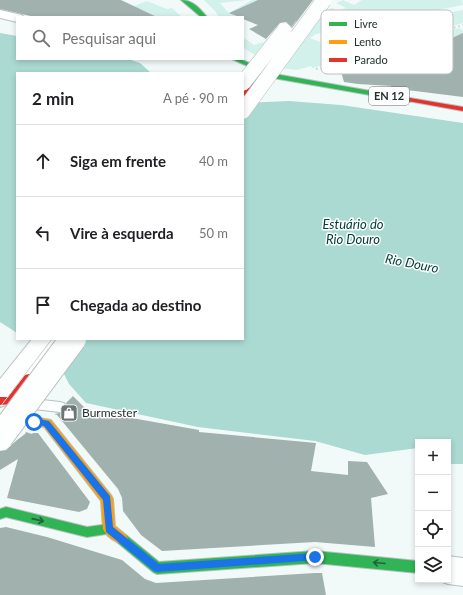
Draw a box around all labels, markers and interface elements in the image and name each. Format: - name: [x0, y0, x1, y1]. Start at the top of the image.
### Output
- legend: [321, 10, 453, 74]
- search box: [16, 16, 244, 60]
- text: Livre: [354, 17, 378, 30]
- icon: search: [30, 27, 52, 49]
- text: Pesquisar aqui: [62, 29, 156, 47]
- text: Lento: [354, 35, 381, 48]
- text: Parado: [354, 53, 388, 66]
- road number: EN 12: [369, 87, 409, 105]
- text: 2 min: [32, 88, 74, 109]
- text: A pé · 90 m: [163, 90, 228, 106]
- icon: ahead: [32, 150, 54, 172]
- text: Siga em frente: [70, 152, 166, 170]
- text: 40 m: [199, 153, 228, 169]
- water label: Estuário do Rio Douro: [322, 216, 384, 247]
- icon: left: [32, 222, 54, 244]
- text: Vire à esquerda: [70, 224, 174, 242]
- text: 50 m: [199, 225, 228, 241]
- water label: Rio Douro: [384, 250, 440, 276]
- icon: arrive: [32, 294, 54, 316]
- text: Chegada ao destino: [70, 296, 201, 314]
- shop icon: Burmester: [59, 403, 79, 423]
- place label: Burmester: [82, 405, 138, 420]
- route start: [25, 413, 43, 431]
- map controls: [415, 439, 451, 583]
- button: +: [415, 439, 451, 475]
- button: −: [415, 475, 451, 511]
- button: locate: [415, 511, 451, 547]
- one-way arrow: [31, 517, 44, 524]
- button: layers: [415, 547, 451, 583]
- route end: [306, 548, 324, 566]
- one-way arrow: [373, 560, 386, 567]

